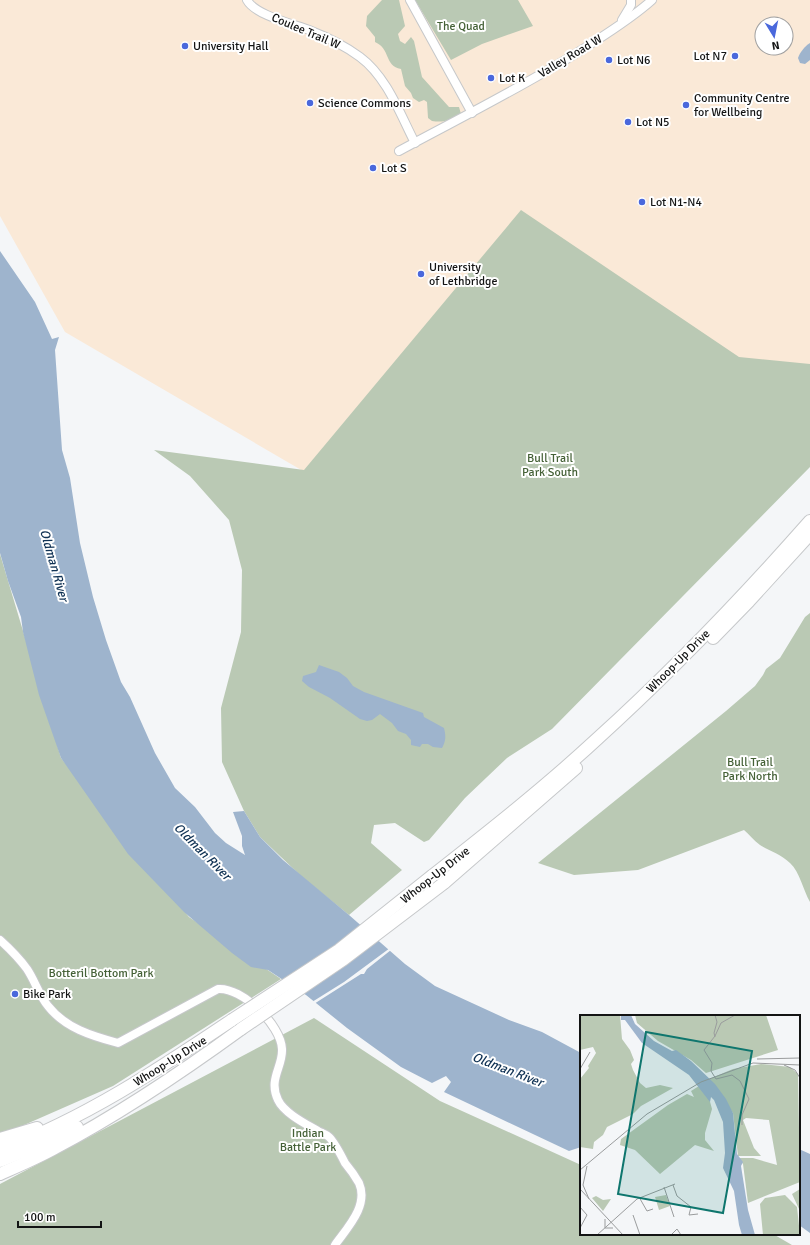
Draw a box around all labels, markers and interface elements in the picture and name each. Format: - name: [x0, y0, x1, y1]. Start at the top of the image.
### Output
- street label: Coulee Trail W: [269, 10, 343, 53]
- north arrow: [754, 16, 794, 56]
- park label: The Quad: [437, 19, 485, 34]
- street label: Valley Road W: [536, 31, 605, 81]
- text: N: [771, 38, 781, 52]
- place label: University Hall: [193, 39, 269, 54]
- marker: University Hall: [180, 41, 190, 51]
- place label: Lot N7: [693, 49, 727, 64]
- marker: Lot N7: [730, 51, 740, 61]
- place label: Lot N6: [617, 53, 651, 68]
- marker: Lot N6: [604, 55, 614, 65]
- place label: Lot K: [499, 71, 525, 86]
- marker: Lot K: [486, 73, 496, 83]
- place label: Community Centre for Wellbeing: [694, 91, 789, 120]
- place label: Science Commons: [318, 96, 411, 111]
- marker: Science Commons: [305, 98, 315, 108]
- marker: Community Centre for Wellbeing: [681, 100, 691, 110]
- place label: Lot N5: [636, 115, 670, 130]
- marker: Lot N5: [623, 117, 633, 127]
- place label: Lot S: [381, 161, 407, 176]
- marker: Lot S: [368, 163, 378, 173]
- place label: Lot N1-N4: [650, 195, 702, 210]
- marker: Lot N1-N4: [637, 197, 647, 207]
- place label: University of Lethbridge: [429, 260, 497, 289]
- marker: University of Lethbridge: [416, 269, 426, 279]
- park label: Bull Trail Park South: [522, 451, 578, 480]
- water label: Oldman River: [36, 527, 73, 605]
- street label: Whoop-Up Drive: [643, 626, 713, 696]
- park label: Bull Trail Park North: [722, 755, 778, 784]
- water label: Oldman River: [170, 820, 236, 885]
- street label: Whoop-Up Drive: [398, 844, 473, 907]
- park label: Botteril Bottom Park: [49, 966, 153, 981]
- place label: Bike Park: [23, 987, 71, 1002]
- marker: Bike Park: [10, 989, 20, 999]
- inset map: [580, 1015, 800, 1235]
- street label: Whoop-Up Drive: [131, 1033, 210, 1090]
- water label: Oldman River: [470, 1049, 547, 1092]
- park label: Indian Battle Park: [280, 1126, 336, 1155]
- scale bar: [18, 1203, 101, 1229]
- text: 100 m: [24, 1210, 56, 1225]

